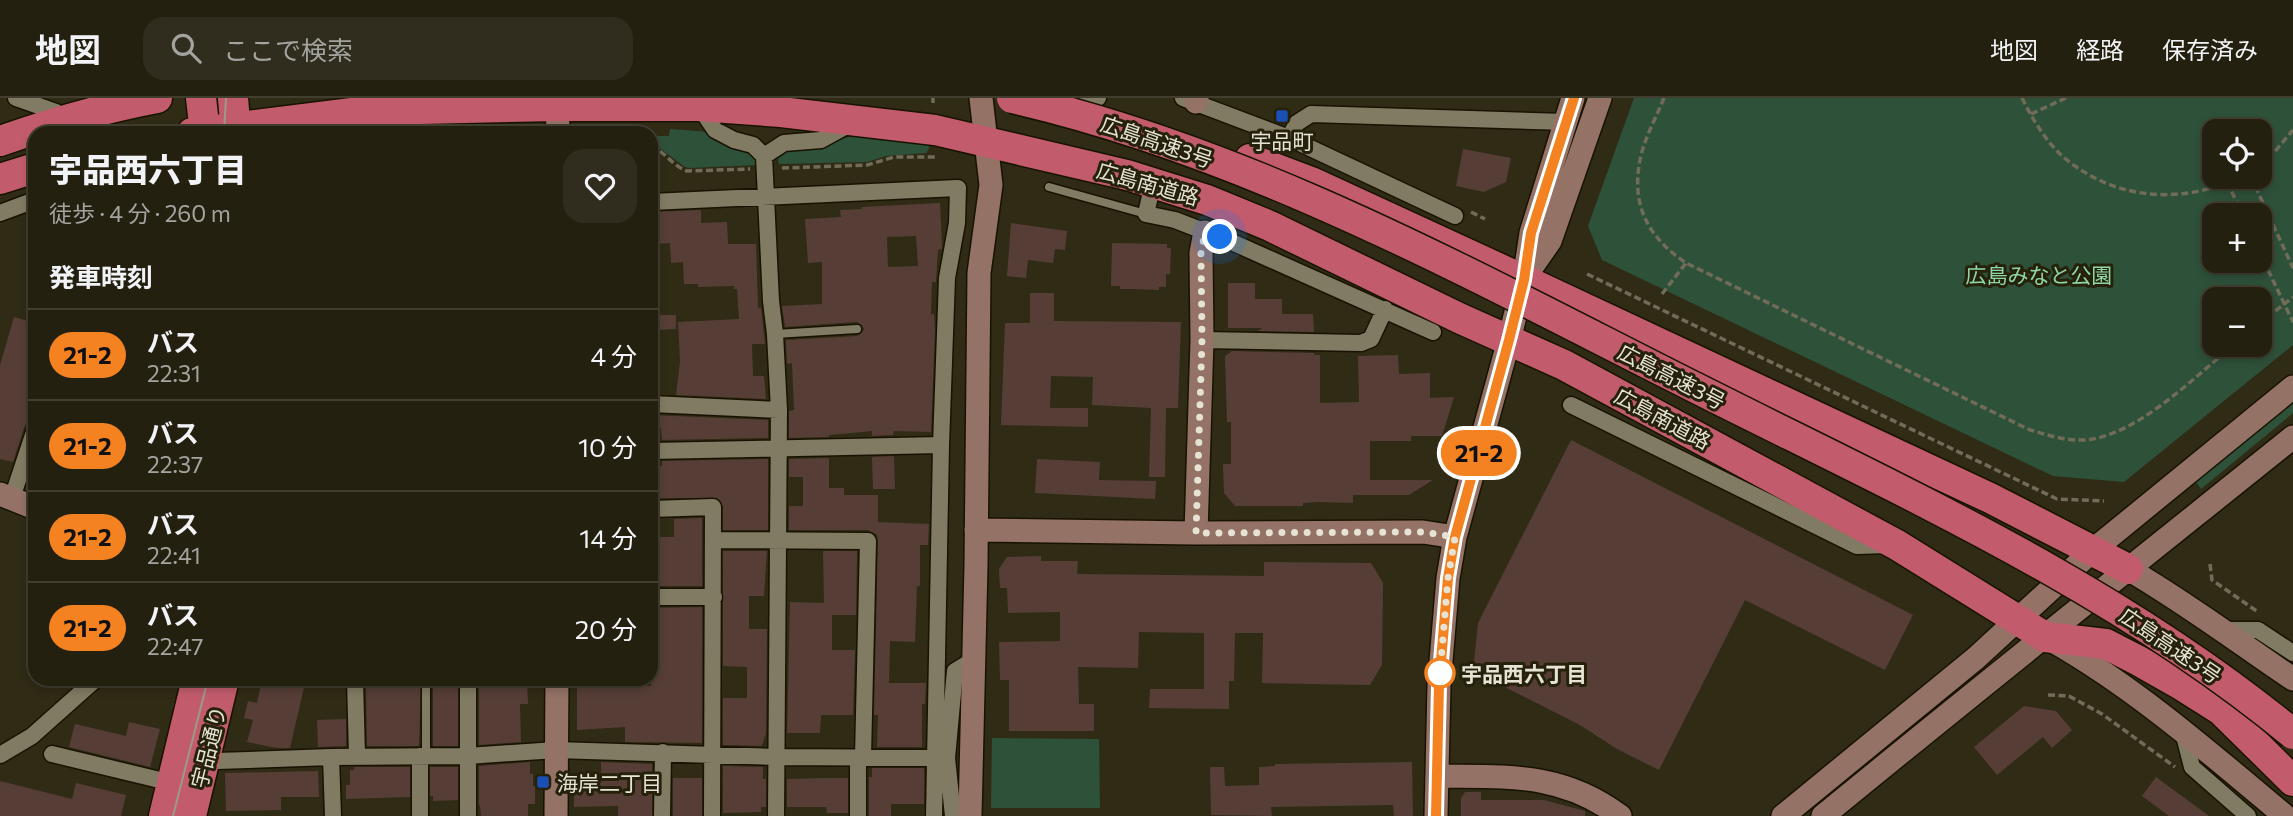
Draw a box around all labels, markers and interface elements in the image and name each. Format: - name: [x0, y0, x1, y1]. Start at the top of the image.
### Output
- search box: [143, 17, 633, 80]
- text: 地図: [35, 28, 101, 69]
- icon: search: [167, 29, 205, 67]
- text: ここで検索: [223, 34, 353, 65]
- text: 地図: [1990, 35, 2038, 64]
- text: 経路: [2076, 35, 2124, 64]
- text: 保存済み: [2162, 35, 2258, 64]
- marker: 宇品町: [1274, 108, 1290, 124]
- street label: 広島高速3号: [1098, 110, 1216, 172]
- map controls: [2202, 119, 2272, 357]
- button: locate: [2202, 119, 2272, 189]
- place label: 宇品町: [1251, 128, 1314, 153]
- text: 宇品西六丁目: [49, 148, 247, 189]
- button: heart: [563, 149, 637, 223]
- street label: 広島南道路: [1094, 157, 1202, 209]
- text: 徒歩 · 4 分 · 260 m: [49, 199, 231, 227]
- button: +: [2202, 203, 2272, 273]
- your location: [1202, 219, 1237, 254]
- text: 発車時刻: [49, 261, 153, 292]
- park label: 広島みなと公園: [1966, 262, 2113, 287]
- button: −: [2202, 287, 2272, 357]
- text: バス: [147, 326, 199, 357]
- street label: 広島高速3号: [1614, 338, 1730, 414]
- text: 21-2: [63, 340, 112, 369]
- text: 4 分: [590, 340, 637, 371]
- text: 22:31: [147, 359, 201, 387]
- street label: 広島南道路: [1611, 382, 1715, 454]
- text: バス: [147, 417, 199, 448]
- line badge: 21-2: [1430, 430, 1528, 476]
- text: 21-2: [63, 431, 112, 460]
- text: 10 分: [578, 431, 637, 462]
- text: 21-2: [1455, 438, 1503, 467]
- text: 22:37: [147, 450, 203, 478]
- text: バス: [147, 508, 199, 539]
- text: 21-2: [63, 522, 112, 551]
- text: 14 分: [579, 522, 637, 553]
- text: 22:41: [147, 541, 201, 569]
- text: バス: [147, 599, 199, 630]
- street label: 広島高速3号: [2116, 602, 2226, 688]
- text: 21-2: [63, 613, 112, 642]
- text: 20 分: [575, 613, 637, 644]
- text: 22:47: [147, 632, 203, 660]
- marker: 宇品西六丁目: [1425, 658, 1455, 688]
- place label: 宇品西六丁目: [1461, 661, 1587, 686]
- street label: 宇品通り: [186, 703, 230, 791]
- place label: 海岸二丁目: [557, 770, 662, 795]
- marker: 海岸二丁目: [535, 774, 551, 790]

